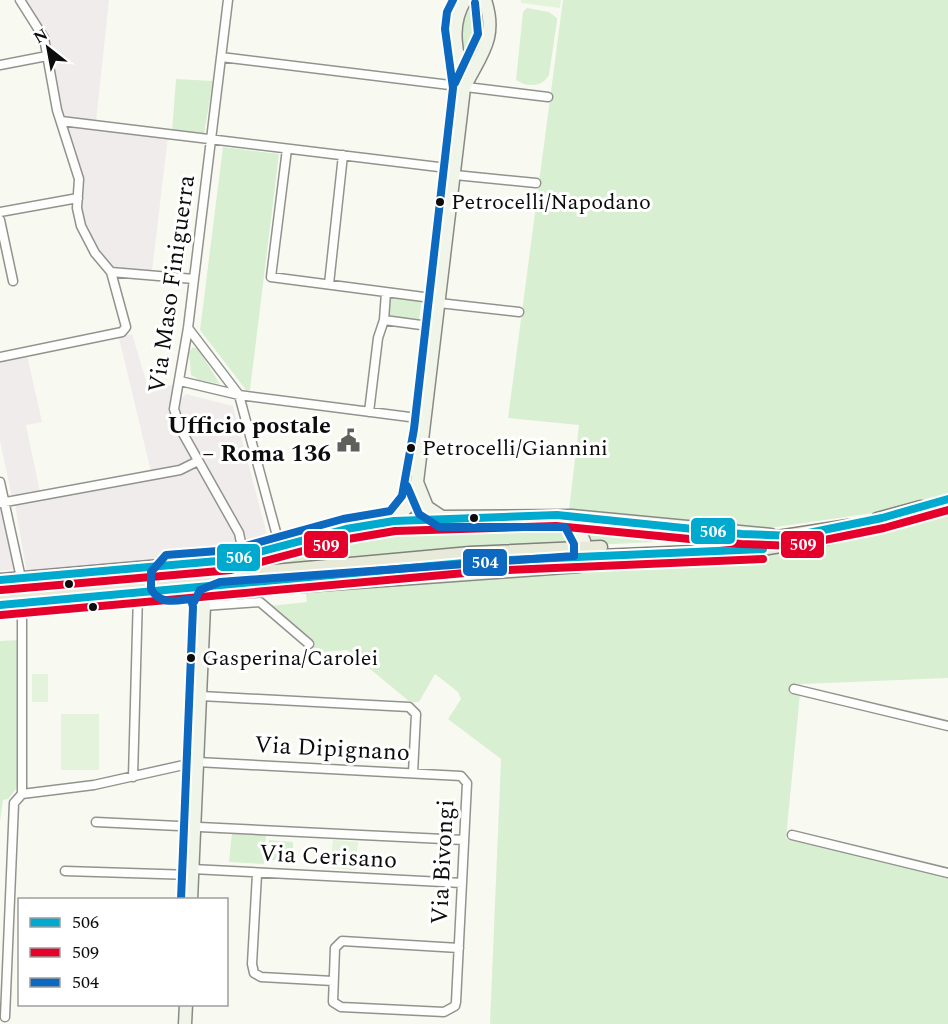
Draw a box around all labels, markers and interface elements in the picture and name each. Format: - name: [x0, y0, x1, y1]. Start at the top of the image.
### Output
- north arrow: [18, 18, 78, 78]
- text: N: [29, 22, 53, 50]
- street label: Via Maso Finiguerra: [139, 172, 205, 395]
- place label: Petrocelli/Napodano: [451, 186, 651, 219]
- marker: Petrocelli/Napodano: [434, 196, 446, 208]
- place label: Ufficio postale – Roma 136: [167, 408, 331, 472]
- public building icon: Ufficio postale – Roma 136: [336, 427, 362, 453]
- place label: Petrocelli/Giannini: [422, 432, 608, 465]
- marker: Petrocelli/Giannini: [405, 442, 417, 454]
- unlabelled marker: [468, 512, 480, 524]
- line badge: 506: [690, 517, 736, 545]
- text: 506: [700, 520, 726, 544]
- line badge: 509: [303, 530, 349, 559]
- line badge: 509: [780, 530, 825, 559]
- text: 509: [790, 533, 816, 557]
- text: 509: [313, 534, 339, 558]
- line badge: 506: [216, 543, 261, 572]
- text: 506: [226, 546, 252, 570]
- line badge: 504: [462, 548, 508, 577]
- text: 504: [472, 551, 498, 575]
- unlabelled marker: [63, 578, 75, 590]
- unlabelled marker: [87, 601, 99, 613]
- place label: Gasperina/Carolei: [202, 642, 378, 675]
- marker: Gasperina/Carolei: [185, 652, 197, 664]
- street label: Via Dipignano: [253, 727, 411, 771]
- street label: Via Bivongi: [422, 799, 464, 925]
- street label: Via Cerisano: [258, 835, 398, 879]
- legend: [18, 898, 228, 1006]
- text: 506: [72, 909, 99, 936]
- text: 509: [72, 939, 99, 966]
- text: 504: [72, 969, 99, 996]

